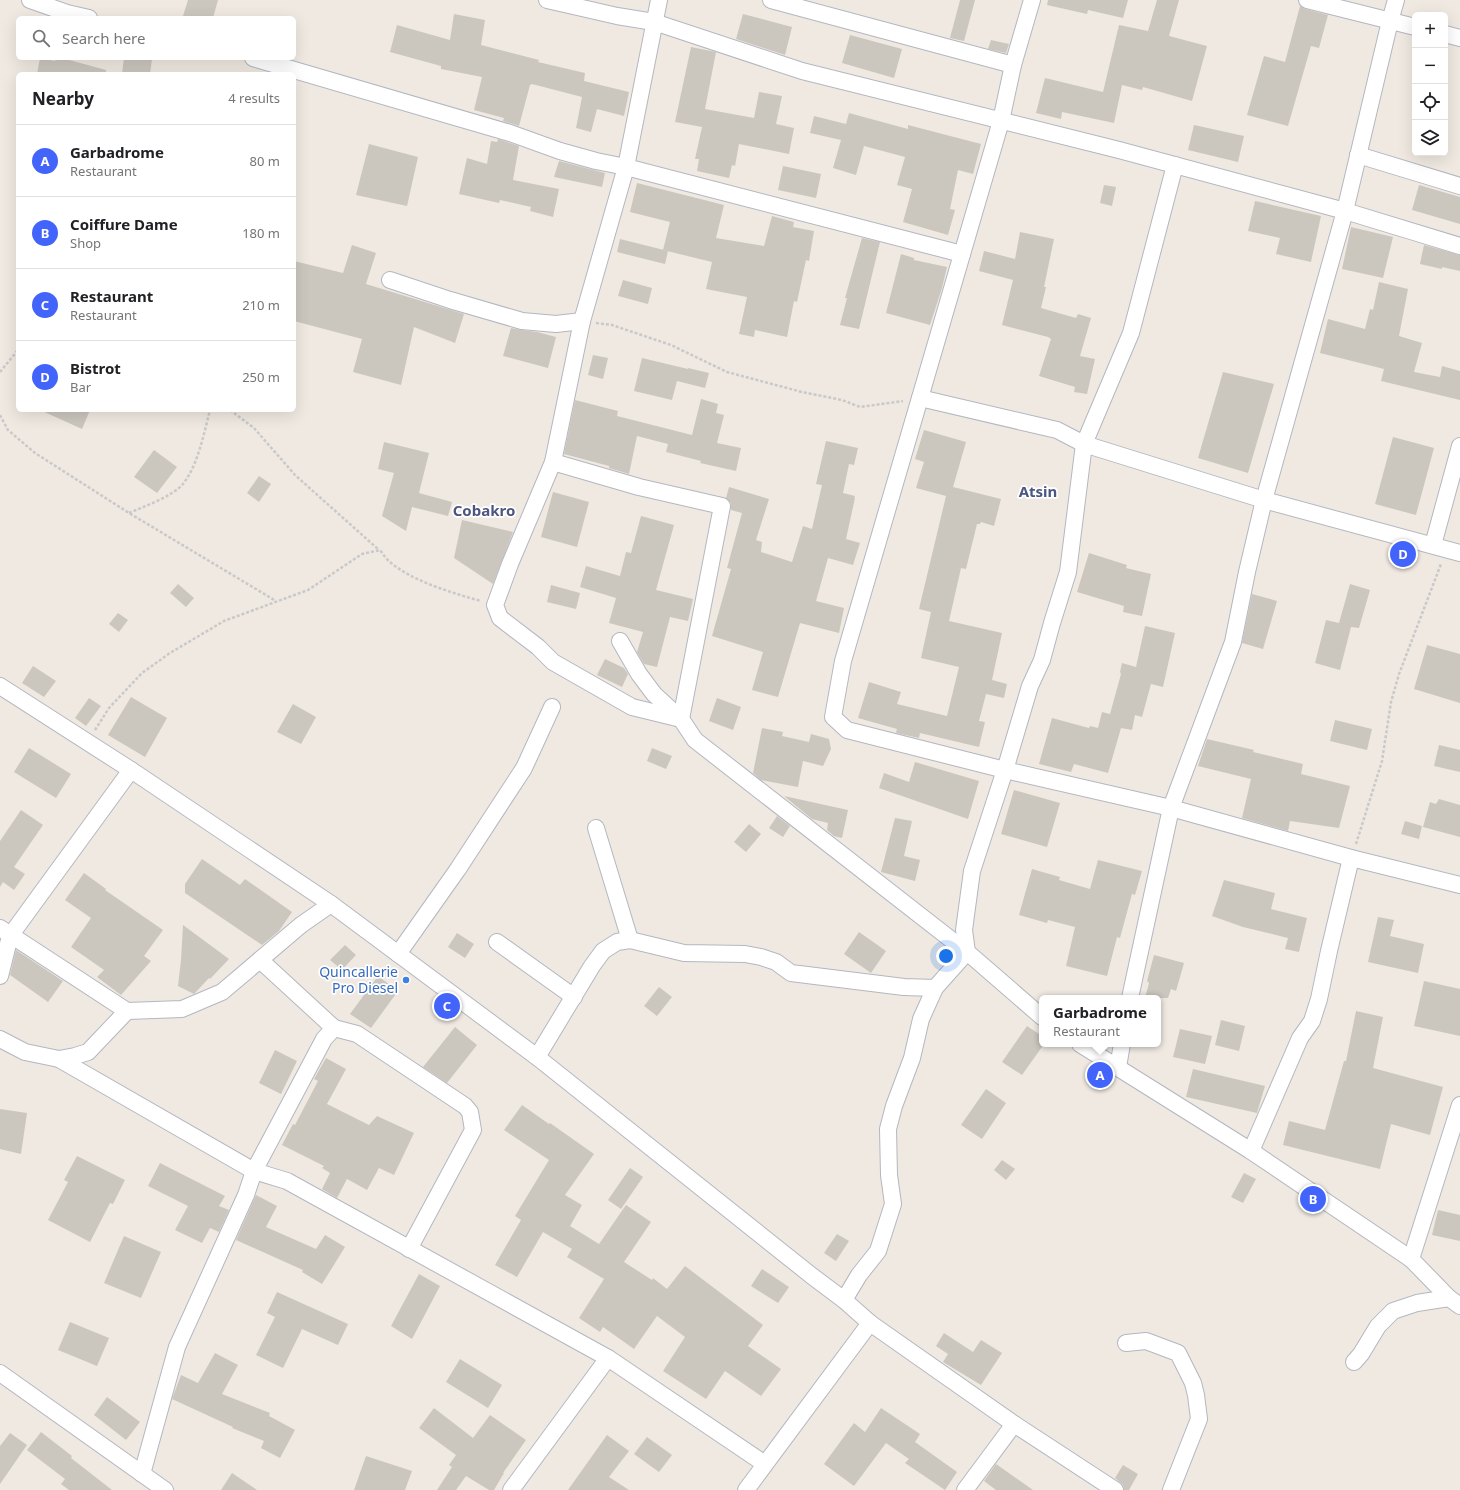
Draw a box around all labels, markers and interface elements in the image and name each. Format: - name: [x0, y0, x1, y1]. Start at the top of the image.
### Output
- map controls: [1412, 12, 1448, 156]
- button: +: [1412, 12, 1448, 48]
- search box: [16, 16, 296, 60]
- icon: search: [30, 27, 52, 49]
- text: Search here: [62, 28, 145, 48]
- button: −: [1412, 48, 1448, 84]
- button: locate: [1412, 84, 1448, 120]
- text: Nearby: [32, 87, 94, 110]
- text: 4 results: [228, 89, 280, 107]
- button: layers: [1412, 120, 1448, 156]
- text: Garbadrome: [70, 142, 164, 162]
- text: A: [41, 152, 50, 170]
- text: 80 m: [250, 152, 280, 170]
- text: Restaurant: [70, 162, 137, 180]
- text: Coiffure Dame: [70, 214, 178, 234]
- text: B: [41, 224, 49, 242]
- text: 180 m: [242, 224, 280, 242]
- text: Shop: [70, 234, 101, 252]
- text: Restaurant: [70, 286, 153, 306]
- text: C: [41, 296, 49, 314]
- text: 210 m: [242, 296, 280, 314]
- text: Restaurant: [70, 306, 137, 324]
- text: Bistrot: [70, 358, 121, 378]
- text: D: [40, 368, 50, 386]
- text: 250 m: [242, 368, 280, 386]
- text: Bar: [70, 378, 91, 396]
- district label: Atsin: [1019, 481, 1057, 501]
- district label: Cobakro: [453, 500, 515, 520]
- pin: D: [1390, 539, 1416, 569]
- your location: [936, 946, 956, 966]
- place label: Quincallerie Pro Diesel: [319, 962, 398, 997]
- marker: Quincallerie Pro Diesel: [401, 975, 411, 985]
- pin: C: [434, 991, 460, 1021]
- popup: [1039, 995, 1161, 1047]
- text: Garbadrome: [1053, 1002, 1147, 1022]
- text: Restaurant: [1053, 1022, 1120, 1040]
- pin: A: [1087, 1060, 1113, 1090]
- pin: B: [1300, 1184, 1326, 1214]

